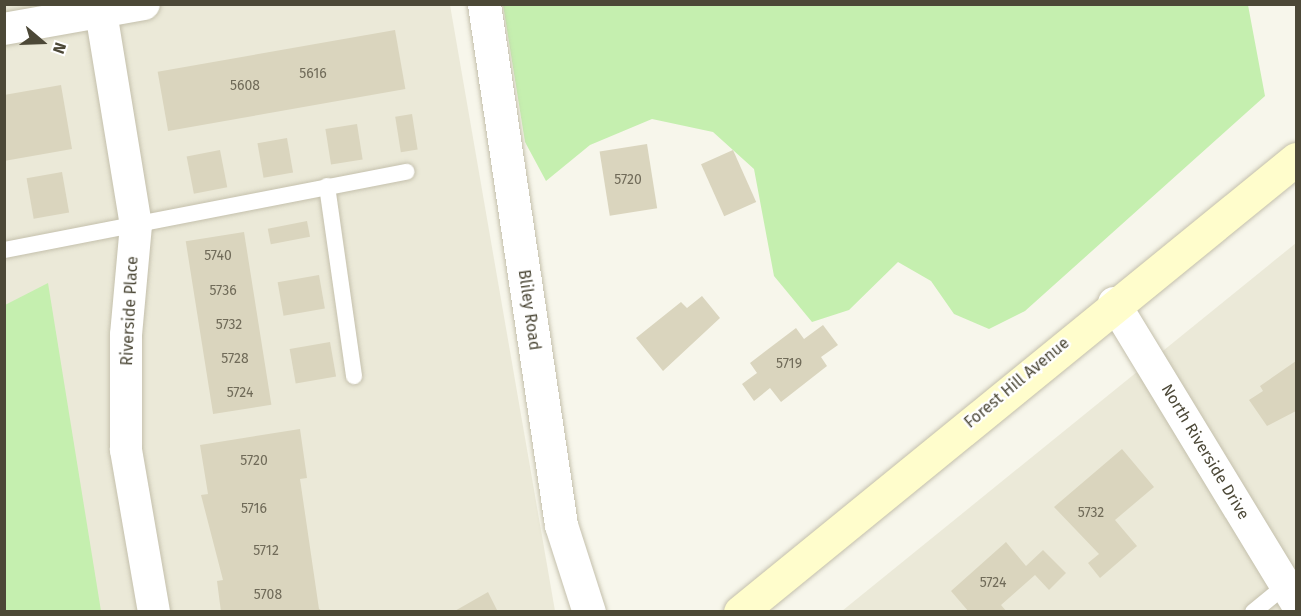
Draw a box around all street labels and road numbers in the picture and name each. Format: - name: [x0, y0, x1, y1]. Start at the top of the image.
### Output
- street label: Riverside Place: [118, 256, 142, 366]
- street label: Bliley Road: [514, 268, 544, 352]
- street label: Forest Hill Avenue: [961, 334, 1073, 432]
- street label: North Riverside Drive: [1157, 381, 1253, 523]

